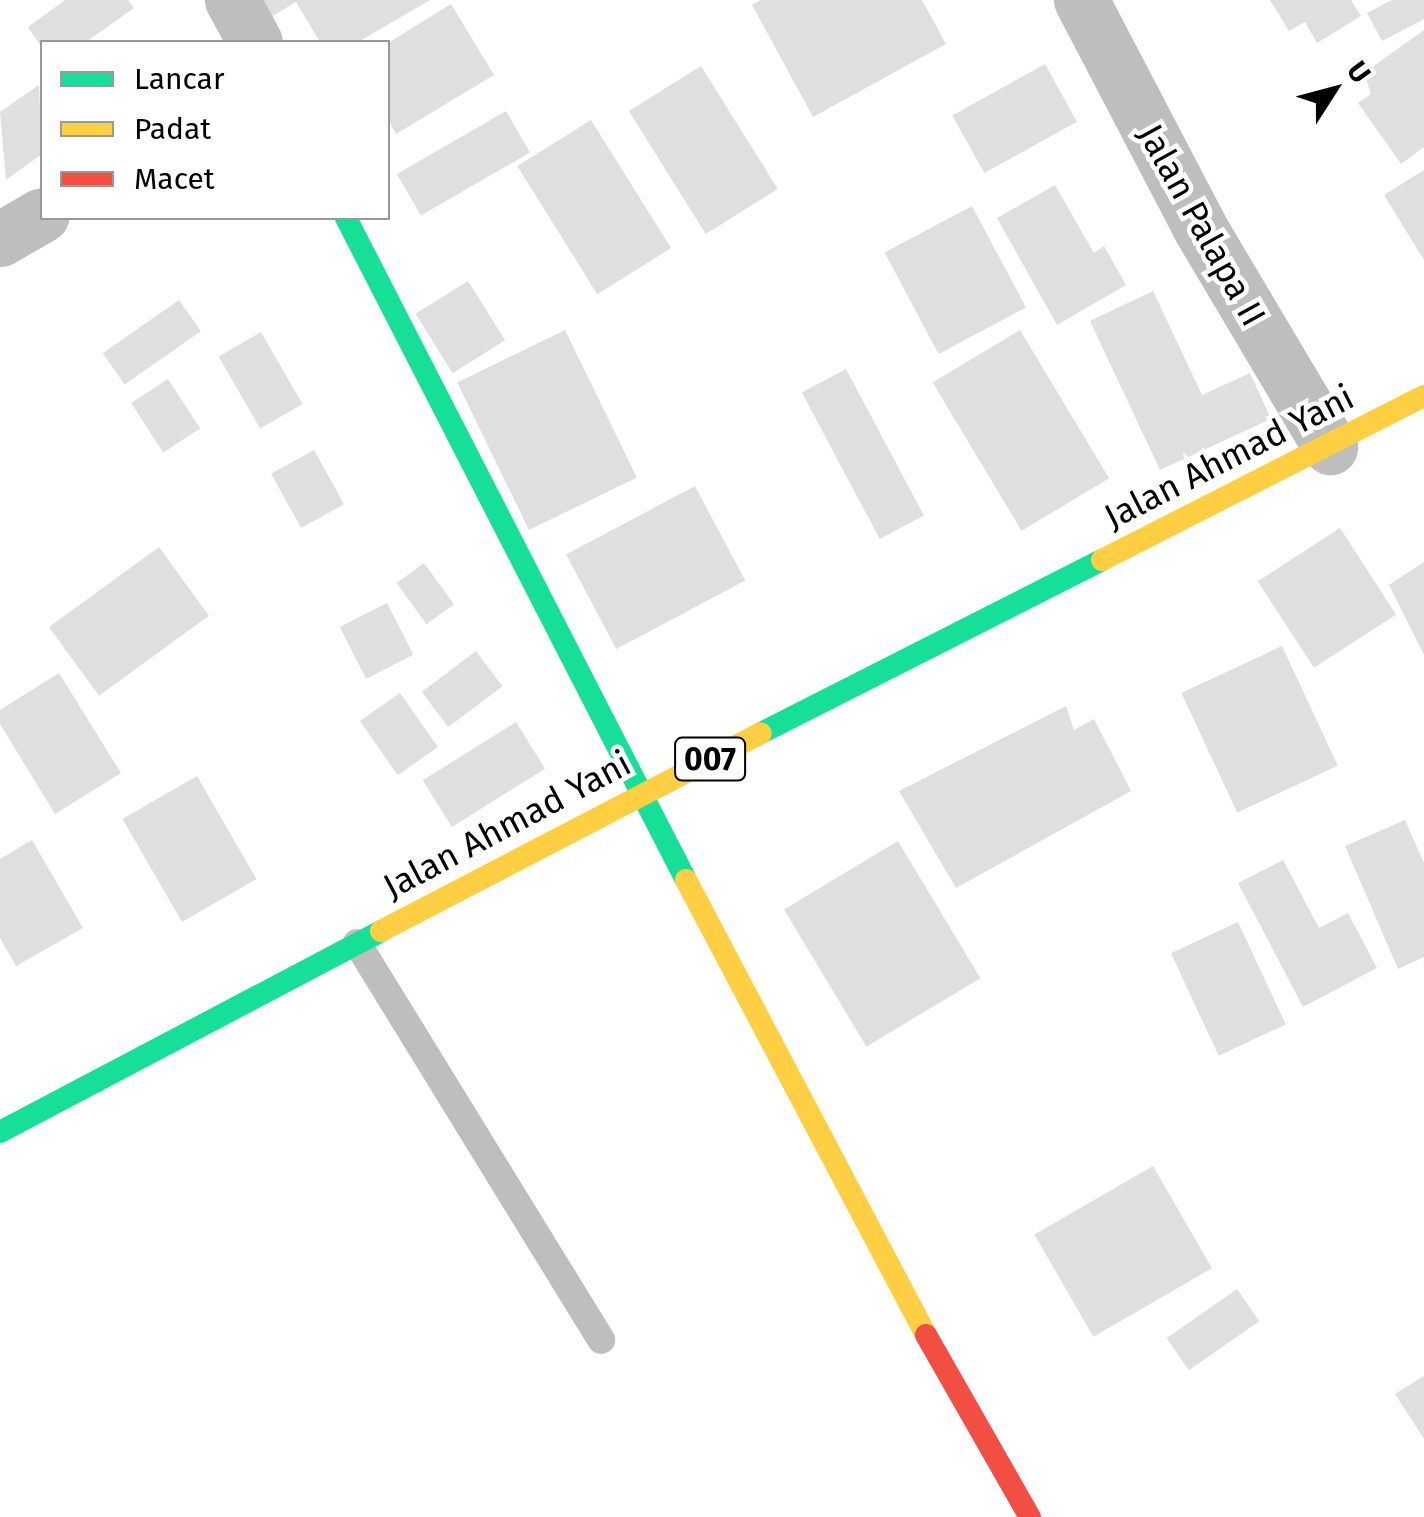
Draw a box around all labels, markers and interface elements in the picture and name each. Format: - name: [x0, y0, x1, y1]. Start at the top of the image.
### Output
- legend: [40, 40, 390, 220]
- north arrow: [1284, 40, 1384, 140]
- text: U: [1340, 55, 1377, 89]
- text: Lancar: [134, 61, 224, 97]
- text: Padat: [134, 111, 211, 147]
- street label: Jalan Palapa II: [1129, 117, 1275, 333]
- text: Macet: [134, 161, 215, 197]
- street label: Jalan Ahmad Yani: [1097, 376, 1361, 538]
- road number: 007: [672, 732, 748, 786]
- street label: Jalan Ahmad Yani: [376, 742, 638, 908]

